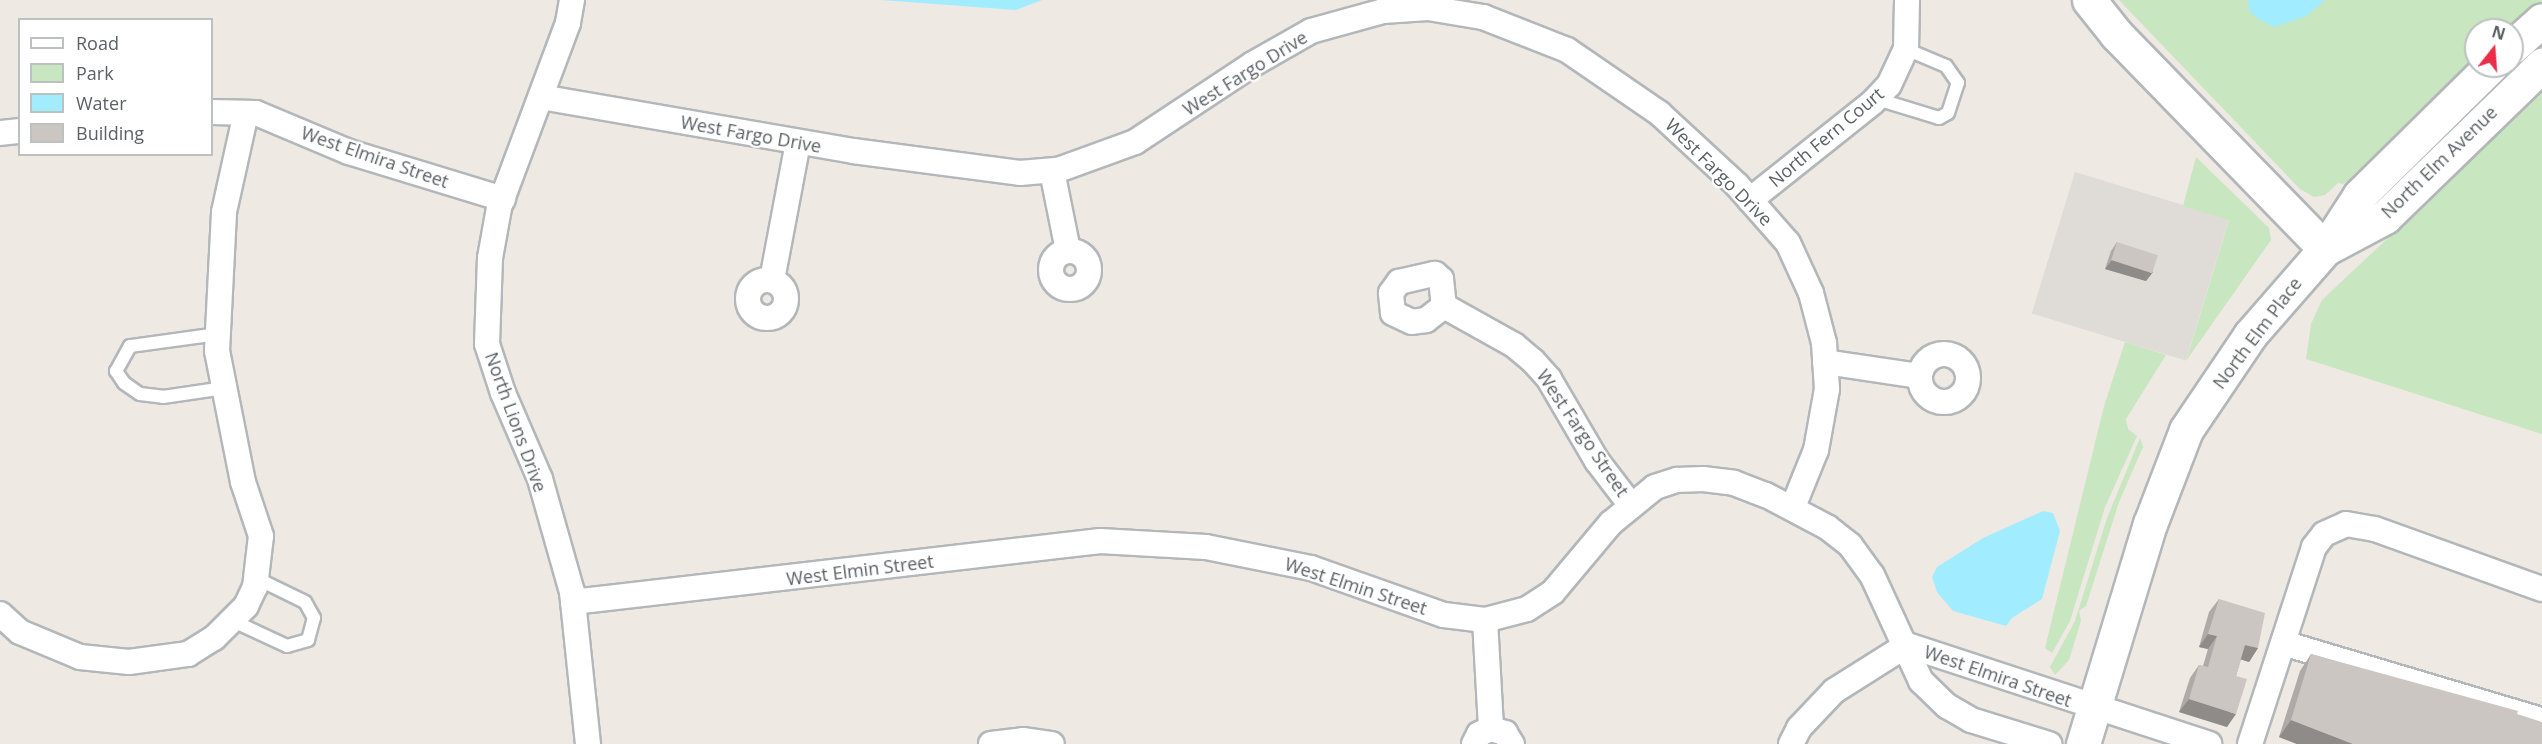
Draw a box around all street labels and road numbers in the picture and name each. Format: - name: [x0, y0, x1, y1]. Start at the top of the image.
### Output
- street label: West Fargo Drive: [1179, 26, 1311, 120]
- street label: North Fern Court: [1764, 83, 1888, 191]
- street label: North Elm Avenue: [2377, 101, 2501, 223]
- street label: West Fargo Drive: [679, 111, 823, 157]
- street label: West Fargo Drive: [1661, 114, 1777, 230]
- street label: West Elmira Street: [298, 122, 452, 192]
- street label: North Elm Place: [2208, 273, 2306, 393]
- street label: North Lions Drive: [481, 349, 551, 495]
- street label: West Fargo Street: [1532, 365, 1634, 501]
- street label: West Elmin Street: [785, 550, 935, 590]
- street label: West Elmin Street: [1282, 553, 1430, 619]
- street label: West Elmira Street: [1921, 641, 2075, 711]

